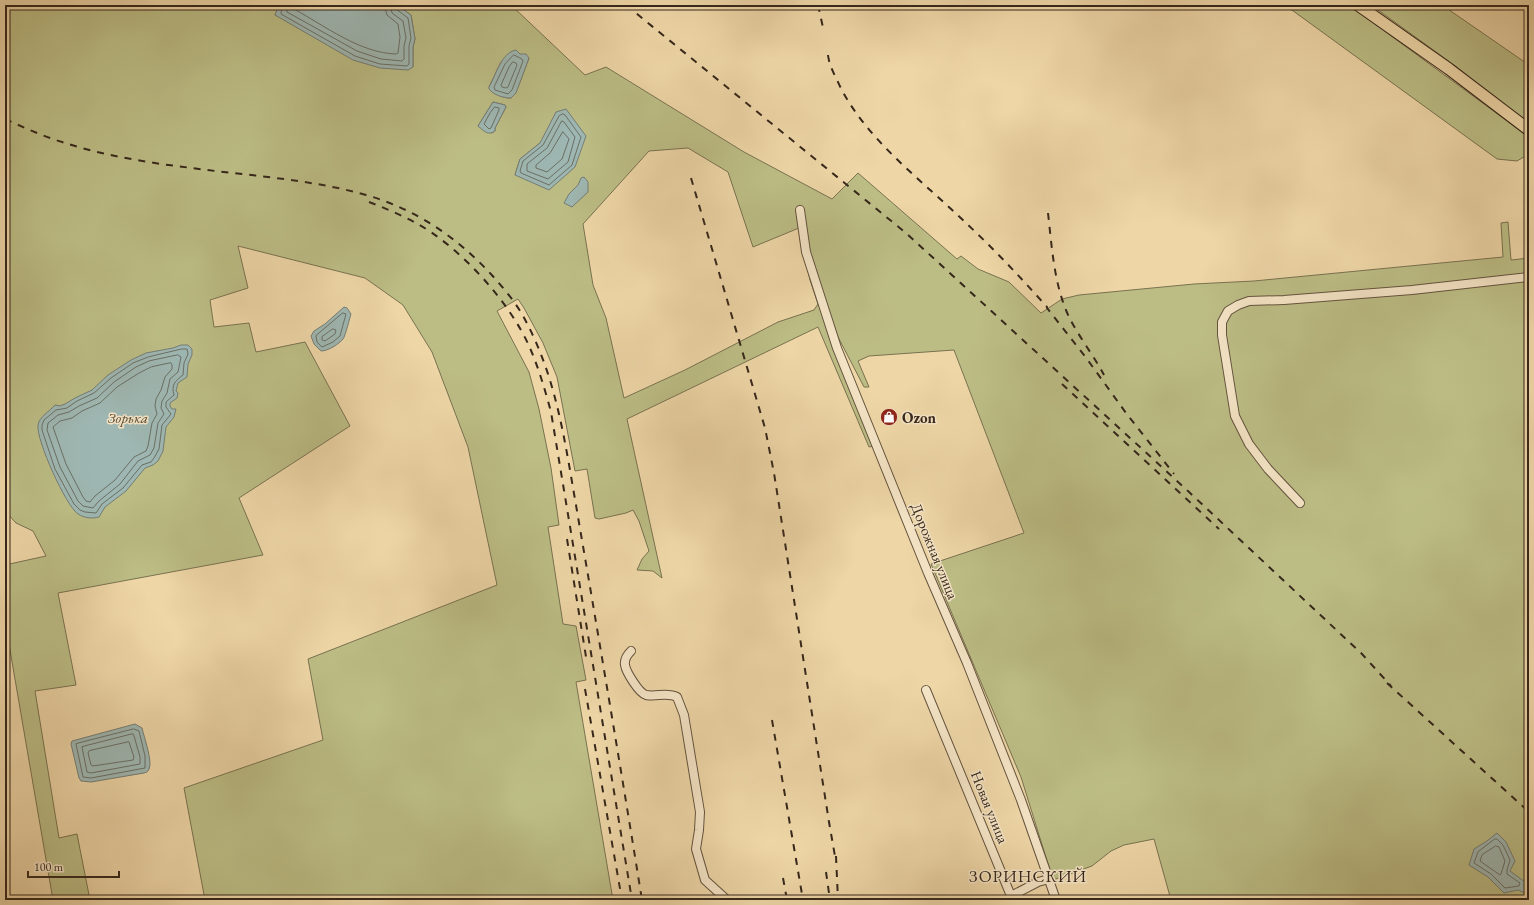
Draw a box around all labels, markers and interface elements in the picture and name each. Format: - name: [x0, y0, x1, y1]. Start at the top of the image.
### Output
- shop icon: Ozon: [879, 407, 899, 427]
- park label: Зорька: [108, 408, 148, 427]
- place label: Ozon: [902, 408, 937, 427]
- street label: Дорожная улица: [907, 500, 963, 602]
- street label: Новая улица: [967, 768, 1013, 846]
- scale bar: [28, 853, 119, 879]
- text: 100 m: [34, 859, 64, 875]
- district label: ЗОРИНСКИЙ: [969, 865, 1087, 887]

